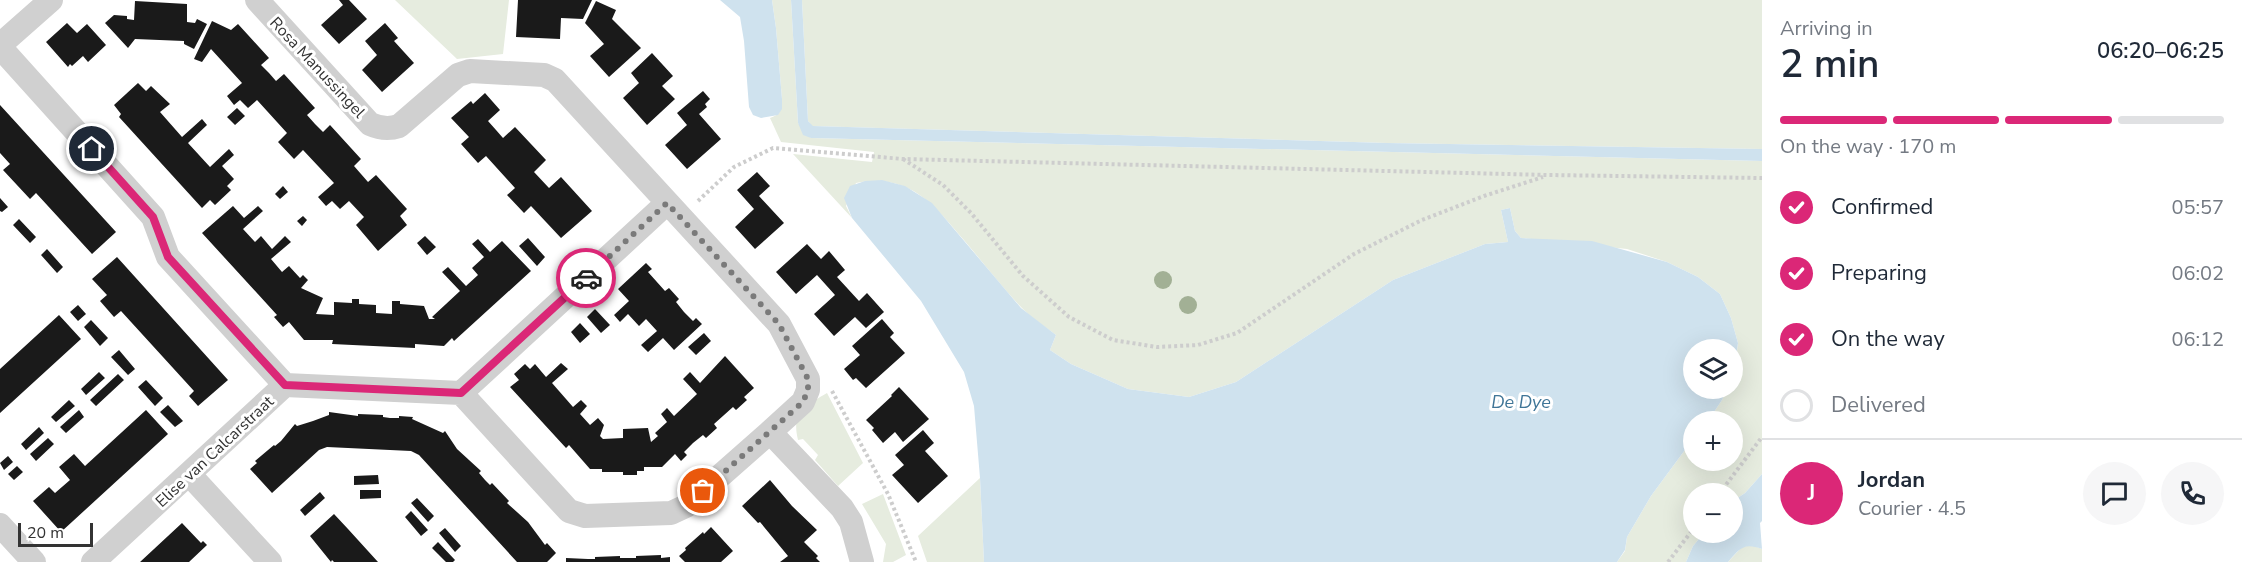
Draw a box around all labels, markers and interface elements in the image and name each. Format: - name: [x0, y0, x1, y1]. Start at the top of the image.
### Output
- street label: Rosa Manussingel: [265, 12, 370, 123]
- text: Arriving in: [1780, 15, 1873, 42]
- text: 06:20–06:25: [2097, 36, 2224, 66]
- text: 2 min: [1780, 38, 1879, 91]
- pin: [66, 123, 117, 174]
- icon: home: [75, 132, 108, 165]
- text: On the way · 170 m: [1780, 133, 1956, 160]
- icon: check: [1780, 191, 1813, 224]
- text: Confirmed: [1831, 192, 1933, 222]
- text: 05:57: [2171, 194, 2224, 221]
- courier: [556, 248, 616, 308]
- icon: check: [1780, 257, 1813, 290]
- text: Preparing: [1831, 258, 1927, 288]
- text: 06:02: [2171, 260, 2224, 287]
- icon: car: [570, 262, 603, 295]
- icon: check: [1780, 323, 1813, 356]
- text: On the way: [1831, 324, 1945, 354]
- text: 06:12: [2171, 326, 2224, 353]
- map controls: [1683, 339, 1743, 543]
- button: layers: [1683, 339, 1743, 399]
- water label: De Dye: [1491, 390, 1551, 414]
- text: Delivered: [1831, 390, 1926, 420]
- street label: Elise van Calcarstraat: [151, 391, 279, 512]
- button: +: [1683, 411, 1743, 471]
- button: chat: [2083, 462, 2146, 525]
- button: phone: [2161, 462, 2224, 525]
- pin: [677, 465, 728, 516]
- text: Jordan: [1858, 465, 1925, 495]
- icon: bag: [686, 474, 719, 507]
- text: J: [1808, 478, 1815, 508]
- button: −: [1683, 483, 1743, 543]
- text: Courier · 4.5: [1858, 495, 1966, 522]
- scale bar: [18, 520, 93, 548]
- text: 20 m: [27, 522, 64, 544]

